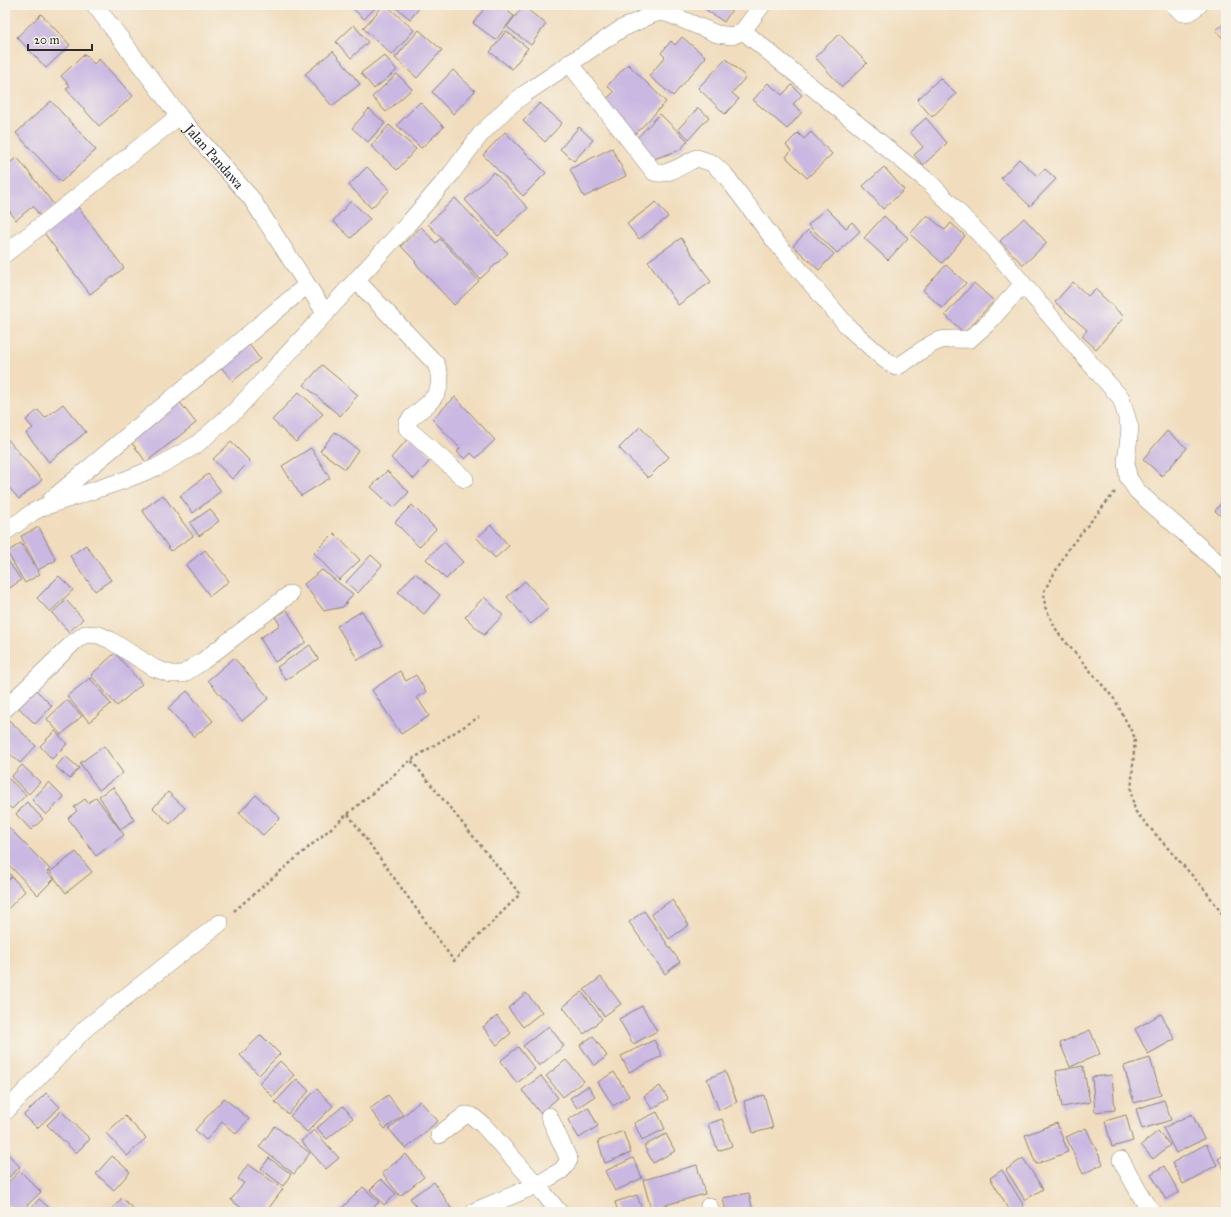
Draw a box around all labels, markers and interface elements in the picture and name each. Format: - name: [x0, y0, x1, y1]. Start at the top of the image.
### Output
- scale bar: [28, 26, 92, 52]
- text: 20 m: [34, 33, 60, 47]
- street label: Jalan Pandawa: [179, 119, 247, 193]

